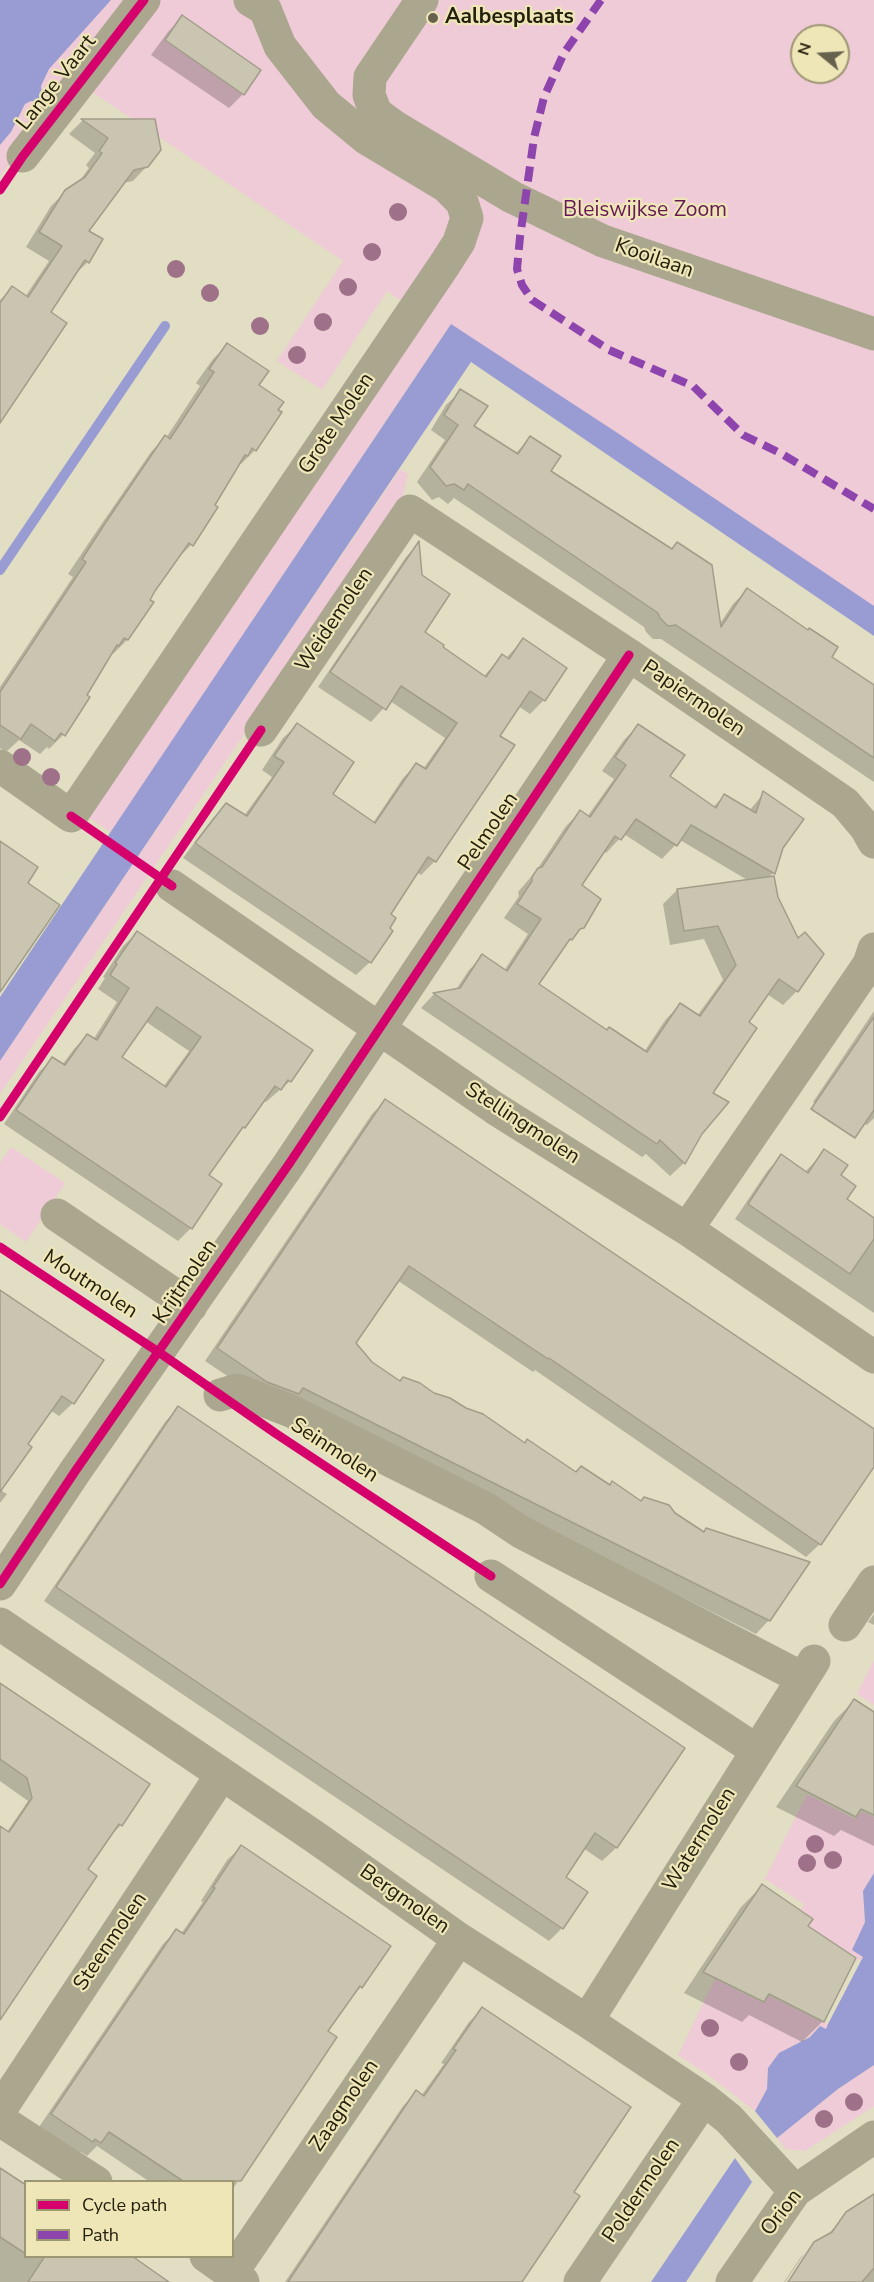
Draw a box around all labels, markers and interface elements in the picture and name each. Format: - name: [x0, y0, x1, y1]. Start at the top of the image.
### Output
- place label: Aalbesplaats: [445, 5, 574, 31]
- marker: Aalbesplaats: [426, 11, 440, 25]
- north arrow: [790, 24, 850, 84]
- street label: Lange Vaart: [12, 30, 102, 136]
- text: N: [792, 40, 817, 58]
- park label: Bleiswijkse Zoom: [563, 198, 727, 224]
- street label: Kooilaan: [611, 234, 697, 284]
- street label: Grote Molen: [294, 369, 380, 479]
- street label: Weidemolen: [291, 563, 379, 677]
- street label: Papiermolen: [637, 655, 749, 743]
- street label: Pelmolen: [454, 788, 524, 876]
- street label: Stellingmolen: [460, 1078, 584, 1170]
- street label: Krijtmolen: [149, 1235, 223, 1329]
- street label: Moutmolen: [38, 1245, 142, 1325]
- street label: Seinmolen: [285, 1413, 383, 1489]
- street label: Watermolen: [658, 1783, 742, 1897]
- street label: Bergmolen: [354, 1860, 454, 1940]
- street label: Steenmolen: [69, 1888, 153, 1996]
- street label: Zaagmolen: [305, 2055, 385, 2157]
- street label: Poldermolen: [598, 2134, 686, 2248]
- legend: [24, 2180, 234, 2258]
- street label: Orion: [756, 2185, 808, 2241]
- text: Cycle path: [82, 2193, 167, 2217]
- text: Path: [82, 2223, 119, 2247]

